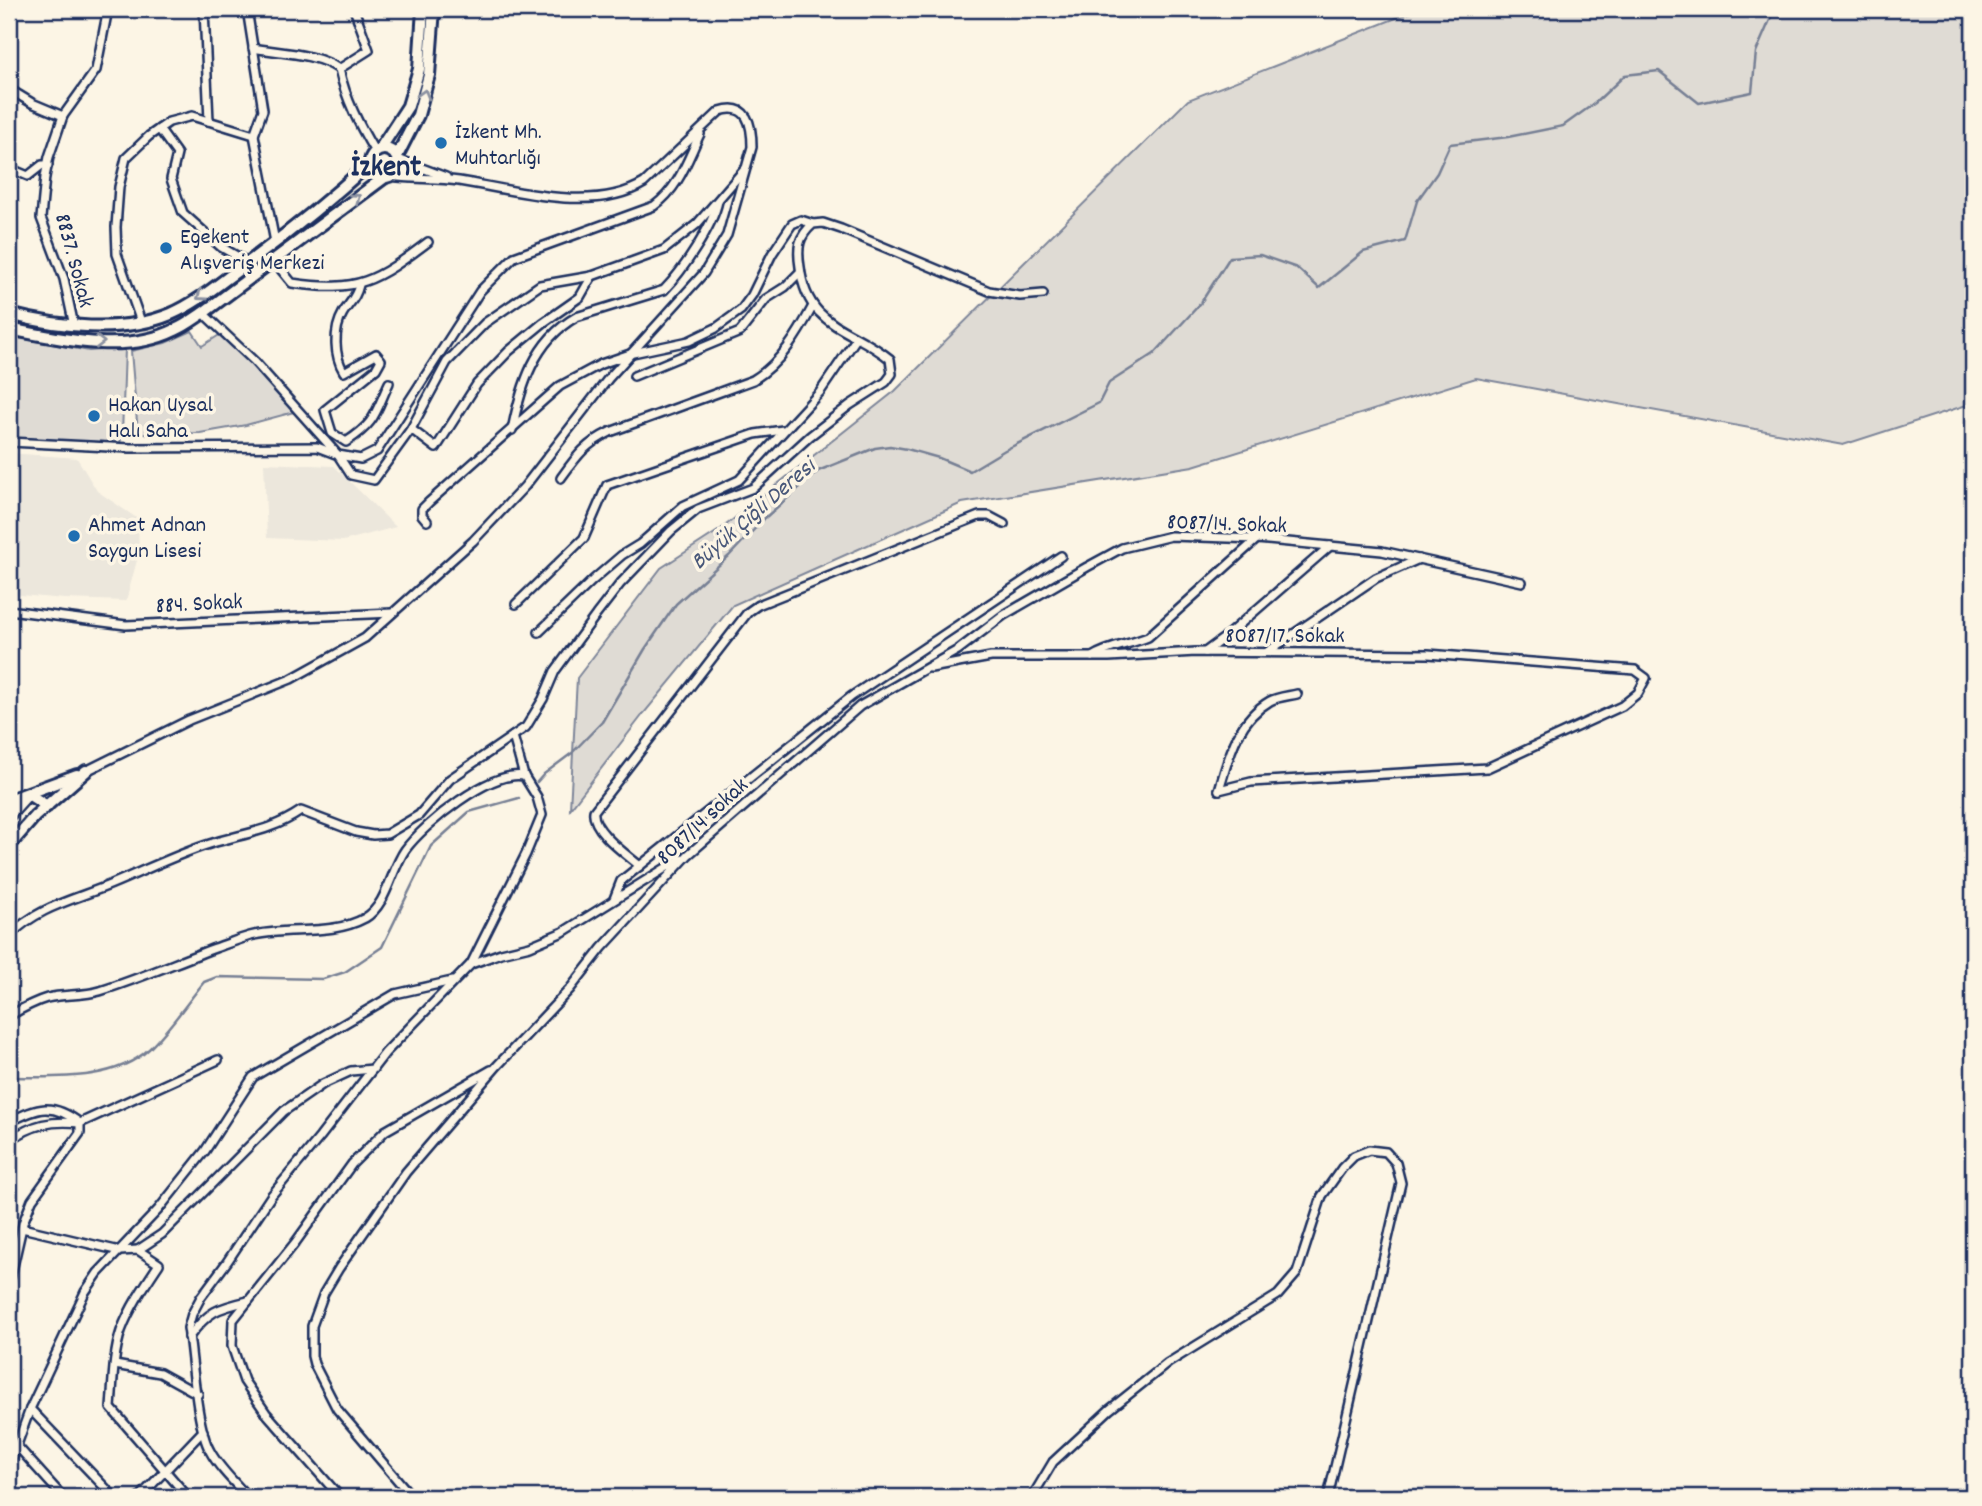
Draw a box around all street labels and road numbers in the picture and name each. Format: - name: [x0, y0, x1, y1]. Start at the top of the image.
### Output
- street label: 8837. Sokak: [44, 210, 101, 312]
- street label: 8087/14. Sokak: [1166, 507, 1287, 544]
- street label: 884. Sokak: [155, 587, 244, 624]
- street label: 8087/17. Sokak: [1225, 621, 1345, 654]
- street label: 8087/14 sokak: [650, 771, 757, 874]

